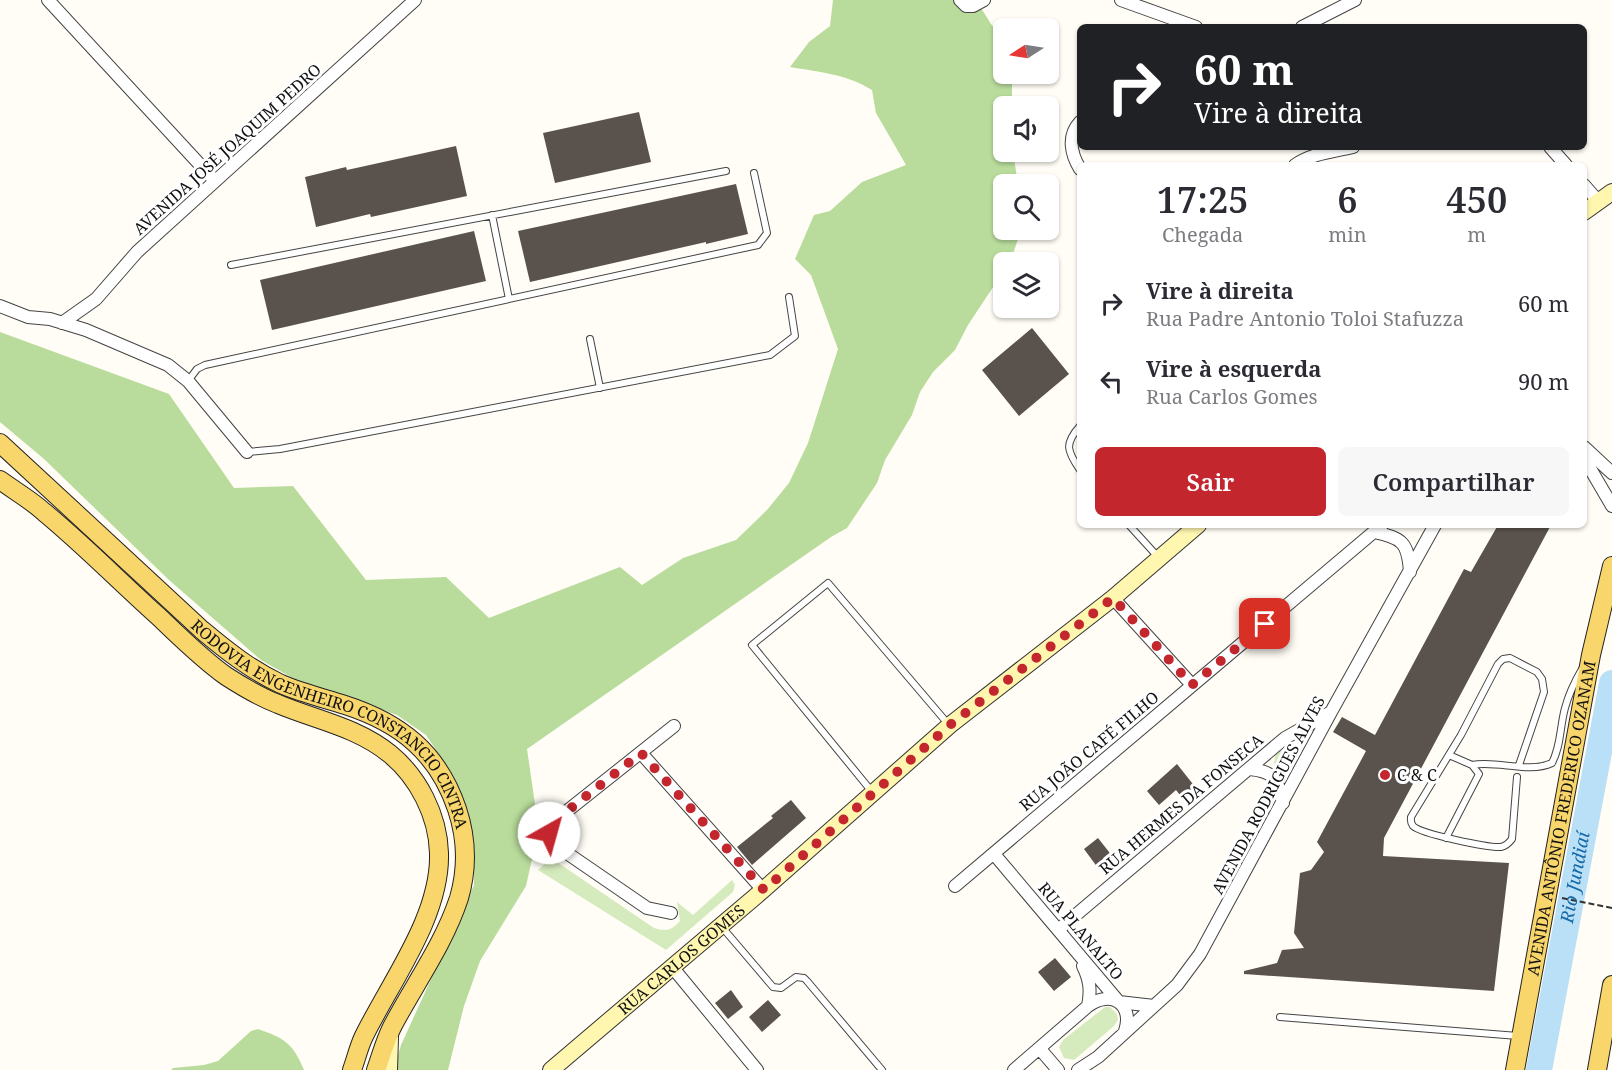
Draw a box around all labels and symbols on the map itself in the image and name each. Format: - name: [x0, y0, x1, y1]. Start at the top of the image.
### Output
- north arrow: [993, 18, 1059, 84]
- street label: AVENIDA JOSÉ JOAQUIM PEDRO: [128, 59, 326, 239]
- pin: [1239, 598, 1290, 649]
- street label: RODOVIA ENGENHEIRO CONSTANCIO CINTRA: [186, 614, 473, 832]
- street label: AVENIDA ANTÔNIO FREDERICO OZANAM: [1522, 659, 1601, 977]
- street label: RUA JOÃO CAFÉ FILHO: [1015, 686, 1163, 816]
- street label: AVENIDA RODRIGUES ALVES: [1206, 692, 1330, 898]
- street label: RUA HERMES DA FONSECA: [1094, 728, 1268, 879]
- place label: C & C: [1397, 764, 1437, 786]
- marker: C & C: [1378, 768, 1392, 782]
- position arrow: [517, 801, 581, 865]
- water label: Rio Jundiaí: [1554, 828, 1595, 926]
- street label: RUA PLANALTO: [1034, 877, 1128, 985]
- street label: RUA CARLOS GOMES: [613, 899, 750, 1020]

